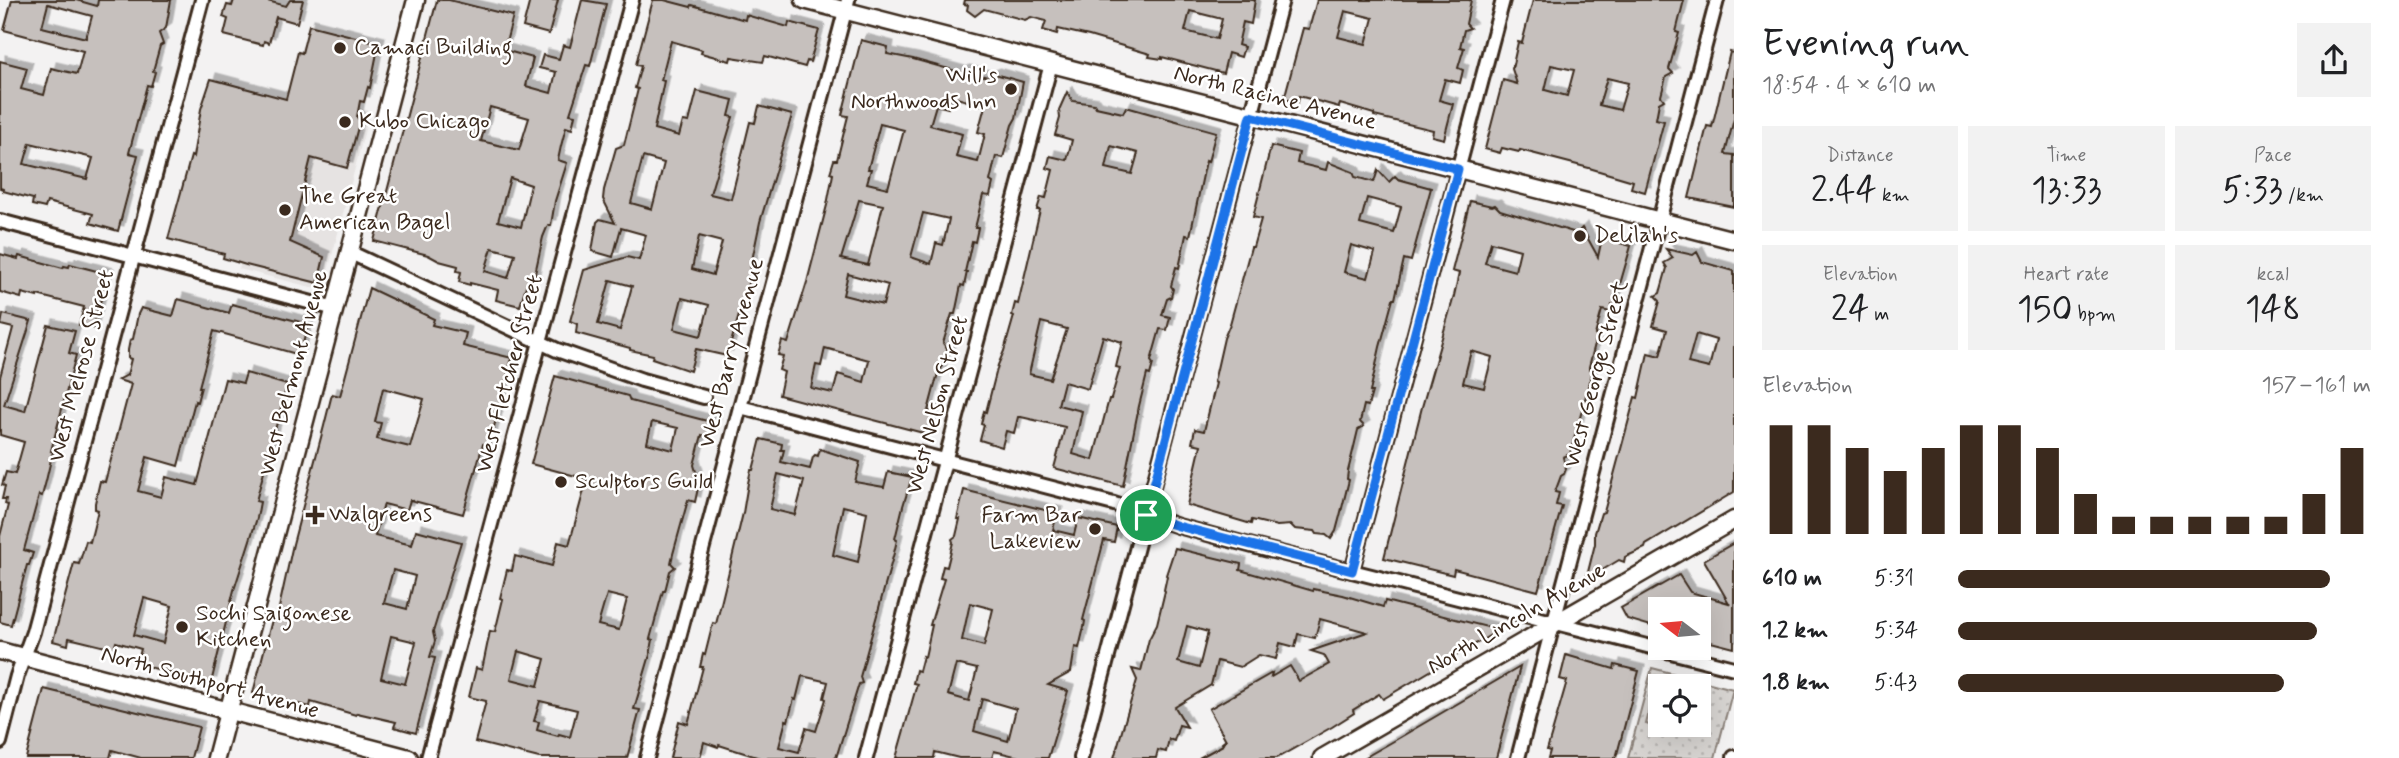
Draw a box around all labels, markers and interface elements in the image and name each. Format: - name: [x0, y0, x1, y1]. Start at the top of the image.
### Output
- text: Evening run: [1762, 20, 1969, 69]
- button: share: [2297, 23, 2371, 97]
- place label: Camaci Building: [354, 33, 512, 65]
- marker: Camaci Building: [332, 40, 348, 56]
- street label: North Racine Avenue: [1171, 58, 1379, 138]
- place label: Will's Northwoods Inn: [851, 61, 997, 117]
- text: 18:54 · 4 × 610 m: [1762, 71, 1936, 101]
- marker: Will's Northwoods Inn: [1003, 81, 1019, 97]
- place label: Kubo Chicago: [359, 107, 490, 139]
- marker: Kubo Chicago: [337, 114, 353, 130]
- text: Distance: [1827, 143, 1894, 168]
- text: Time: [2047, 143, 2086, 168]
- text: Pace: [2254, 143, 2292, 168]
- text: 2.44: [1811, 168, 1877, 214]
- text: 13:33: [2031, 168, 2102, 214]
- text: 5:33: [2222, 168, 2283, 214]
- place label: The Great American Bagel: [299, 182, 450, 240]
- text: km: [1877, 183, 1910, 208]
- text: /km: [2283, 183, 2324, 208]
- marker: The Great American Bagel: [277, 202, 293, 218]
- place label: Delilah's: [1594, 221, 1678, 251]
- marker: Delilah's: [1572, 228, 1588, 244]
- street label: West Barry Avenue: [692, 255, 772, 451]
- text: Elevation: [1823, 262, 1898, 287]
- text: Heart rate: [2024, 262, 2109, 287]
- text: kcal: [2257, 262, 2289, 287]
- street label: West Melrose Street: [42, 266, 122, 466]
- street label: West Belmont Avenue: [252, 267, 336, 479]
- street label: West Fletcher Street: [469, 272, 551, 476]
- street label: West George Street: [1558, 276, 1639, 472]
- text: 24: [1831, 287, 1869, 333]
- text: 150: [2017, 287, 2072, 333]
- text: 148: [2245, 287, 2301, 333]
- text: m: [1869, 302, 1890, 327]
- text: bpm: [2072, 302, 2116, 327]
- street label: West Nelson Street: [900, 312, 976, 498]
- text: Elevation: [1762, 371, 1853, 401]
- text: 157–161 m: [2261, 371, 2371, 401]
- place label: Sculptors Guild: [575, 467, 713, 497]
- marker: Sculptors Guild: [553, 474, 569, 490]
- pin: [1116, 485, 1176, 545]
- icon: arrive: [1127, 496, 1165, 534]
- place label: Walgreens: [329, 500, 432, 532]
- place label: Farm Bar Lakeview: [981, 501, 1081, 557]
- marker: Walgreens: [307, 507, 323, 523]
- marker: Farm Bar Lakeview: [1087, 521, 1103, 537]
- street label: North Lincoln Avenue: [1422, 556, 1612, 682]
- text: 610 m: [1762, 564, 1822, 594]
- text: 5:31: [1874, 564, 1914, 594]
- north arrow: [1648, 597, 1712, 660]
- map controls: [1648, 597, 1711, 737]
- place label: Sochi Saigonese Kitchen: [196, 599, 352, 655]
- text: 1.2 km: [1762, 616, 1828, 646]
- text: 5:34: [1874, 616, 1918, 646]
- marker: Sochi Saigonese Kitchen: [174, 619, 190, 635]
- street label: North Southport Avenue: [98, 639, 322, 727]
- text: 1.8 km: [1762, 668, 1830, 698]
- text: 5:43: [1874, 668, 1917, 698]
- button: locate: [1648, 674, 1711, 737]

